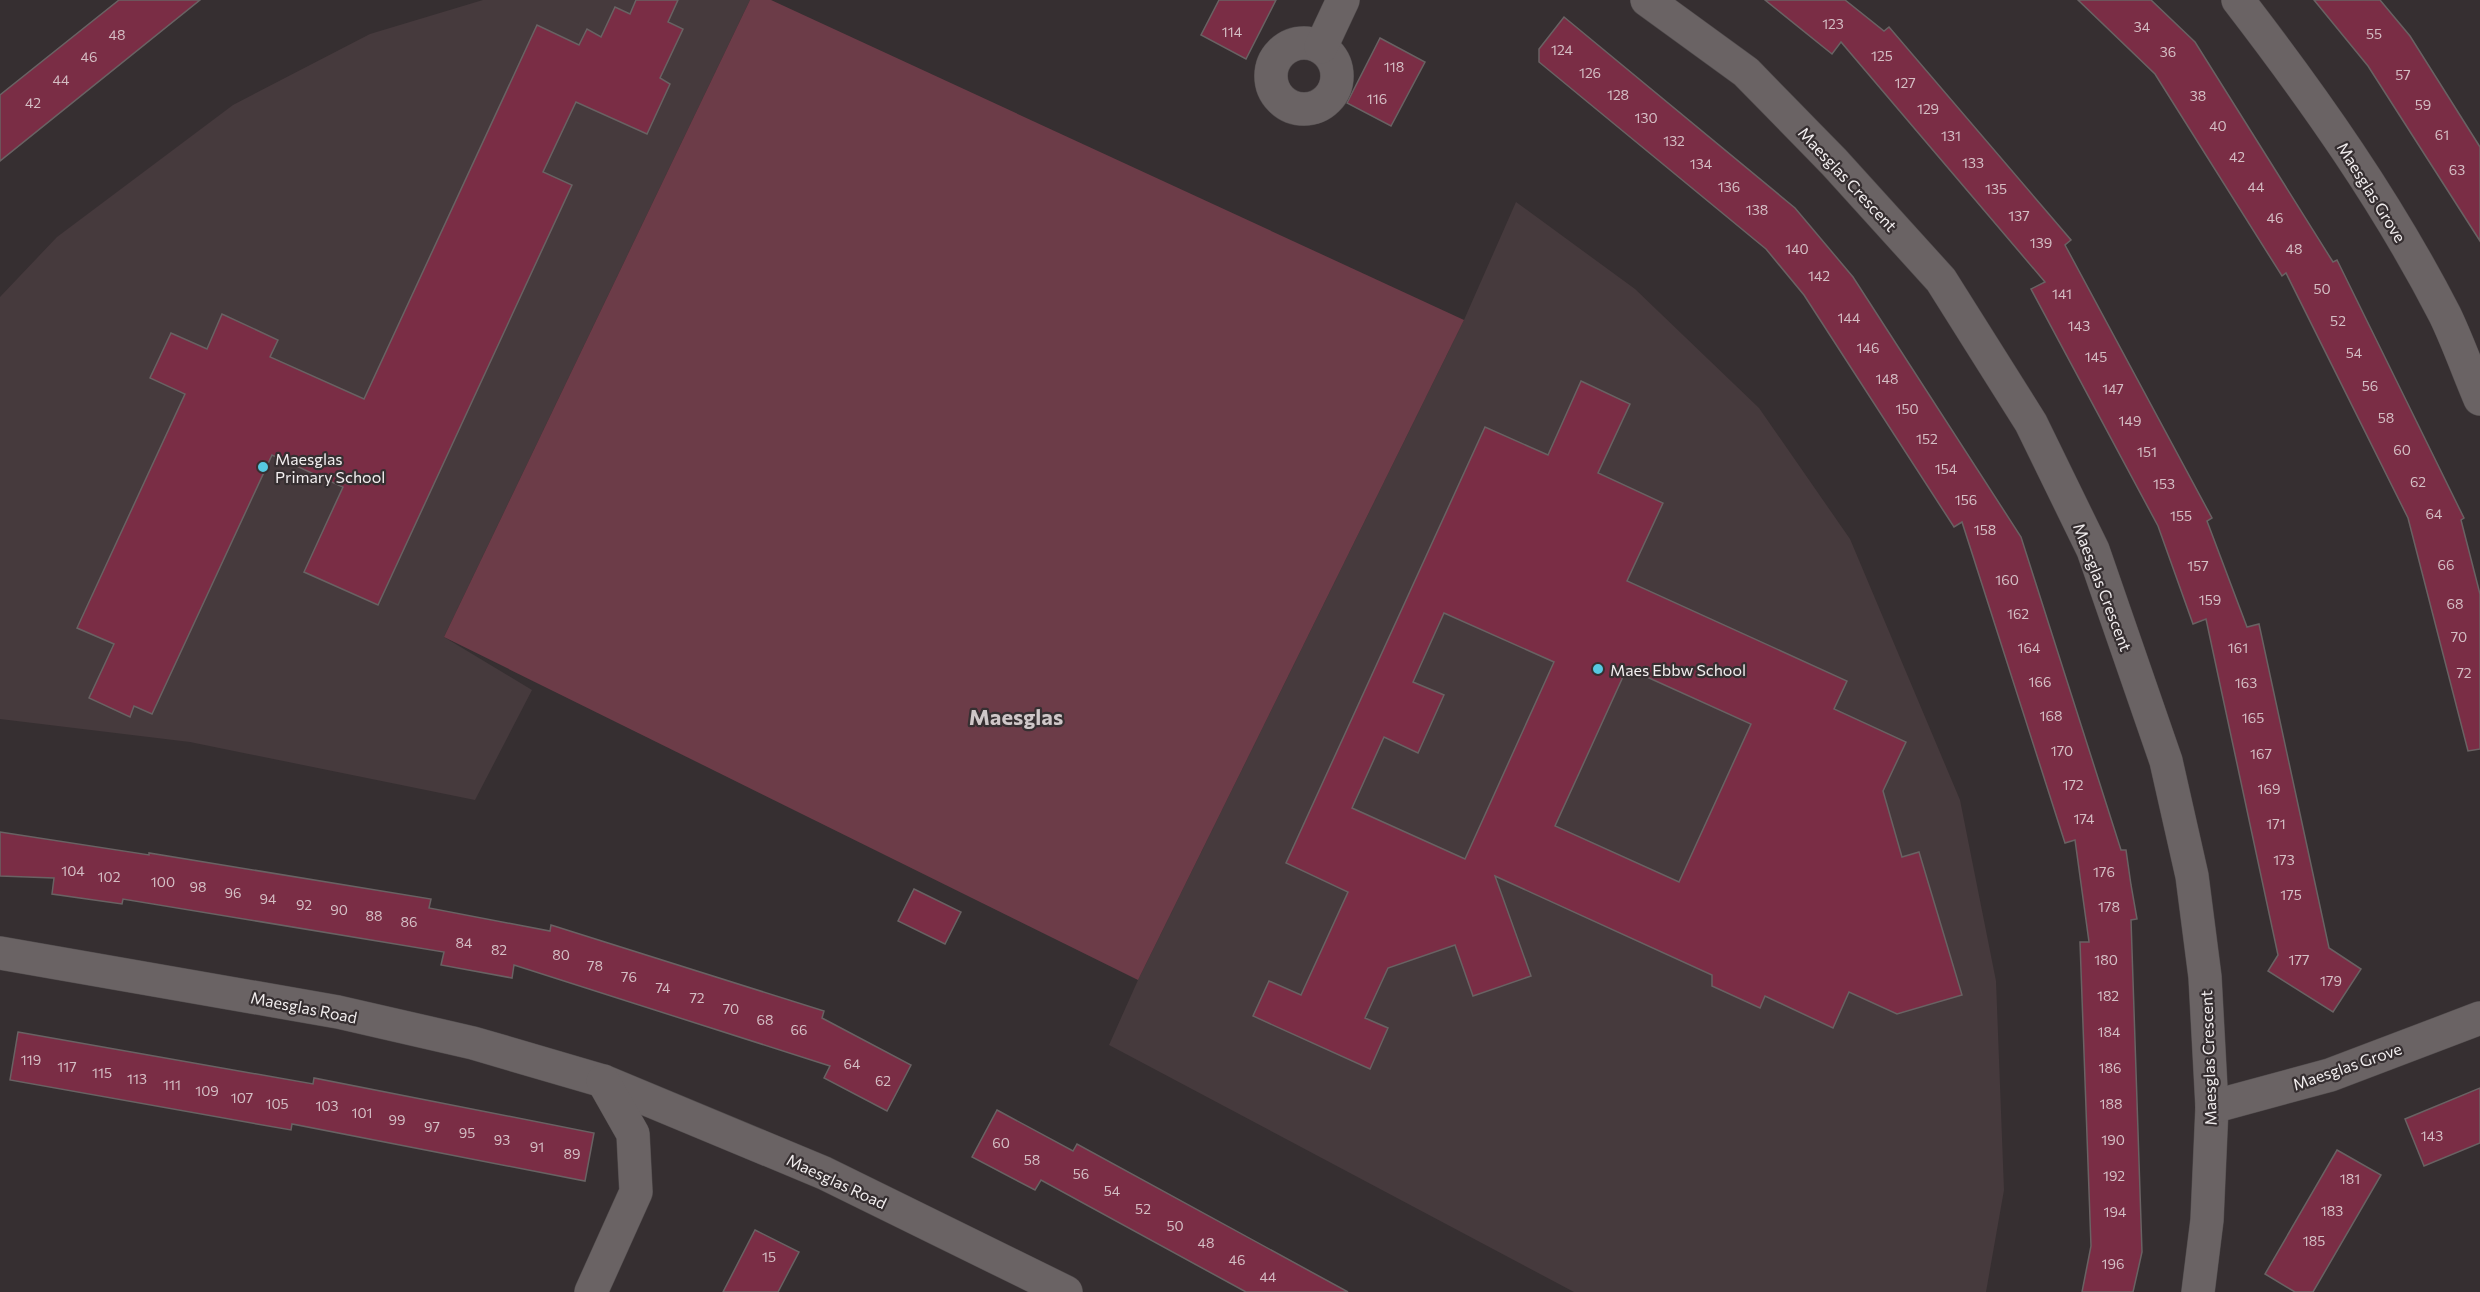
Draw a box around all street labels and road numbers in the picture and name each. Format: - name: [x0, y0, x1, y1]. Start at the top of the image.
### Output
- street label: Maesglas Crescent: [1795, 123, 1901, 235]
- street label: Maesglas Grove: [2334, 139, 2410, 245]
- street label: Maesglas Crescent: [2070, 520, 2136, 654]
- street label: Maesglas Road: [249, 987, 359, 1027]
- street label: Maesglas Crescent: [2196, 989, 2220, 1126]
- street label: Maesglas Grove: [2290, 1038, 2404, 1094]
- street label: Maesglas Road: [784, 1150, 890, 1212]

